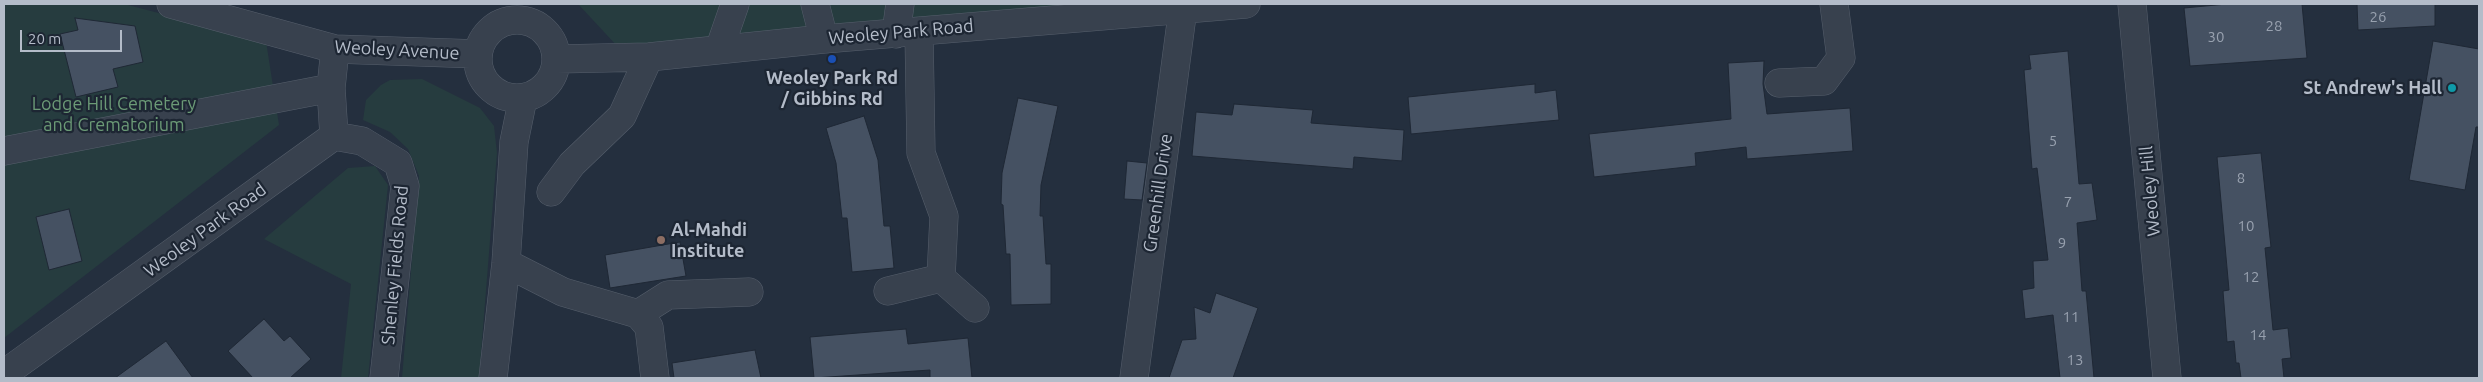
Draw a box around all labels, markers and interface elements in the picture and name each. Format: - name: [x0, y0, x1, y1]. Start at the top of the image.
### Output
- house number: 26: [2370, 8, 2386, 26]
- street label: Weoley Park Road: [827, 15, 975, 49]
- house number: 28: [2266, 17, 2282, 35]
- scale bar: [22, 20, 125, 52]
- house number: 30: [2208, 28, 2224, 46]
- text: 20 m: [28, 30, 61, 47]
- street label: Weoley Avenue: [334, 36, 460, 64]
- marker: Weoley Park Rd / Gibbins Rd: [826, 53, 838, 65]
- place label: Weoley Park Rd / Gibbins Rd: [766, 67, 898, 110]
- place label: St Andrew's Hall: [2303, 77, 2442, 99]
- marker: St Andrew's Hall: [2446, 82, 2458, 94]
- park label: Lodge Hill Cemetery and Crematorium: [32, 93, 196, 136]
- street label: Greenhill Drive: [1139, 132, 1177, 254]
- house number: 5: [2049, 132, 2057, 150]
- street label: Weoley Hill: [2135, 145, 2165, 237]
- house number: 8: [2237, 169, 2245, 187]
- street label: Weoley Park Road: [140, 178, 270, 282]
- street label: Shenley Fields Road: [377, 184, 413, 346]
- house number: 7: [2064, 193, 2072, 211]
- house number: 10: [2238, 217, 2254, 235]
- place label: Al-Mahdi Institute: [671, 219, 747, 262]
- marker: Al-Mahdi Institute: [655, 234, 667, 246]
- house number: 9: [2058, 234, 2066, 252]
- house number: 12: [2243, 268, 2259, 286]
- house number: 11: [2063, 308, 2079, 326]
- house number: 14: [2250, 326, 2266, 344]
- house number: 13: [2067, 351, 2083, 369]

